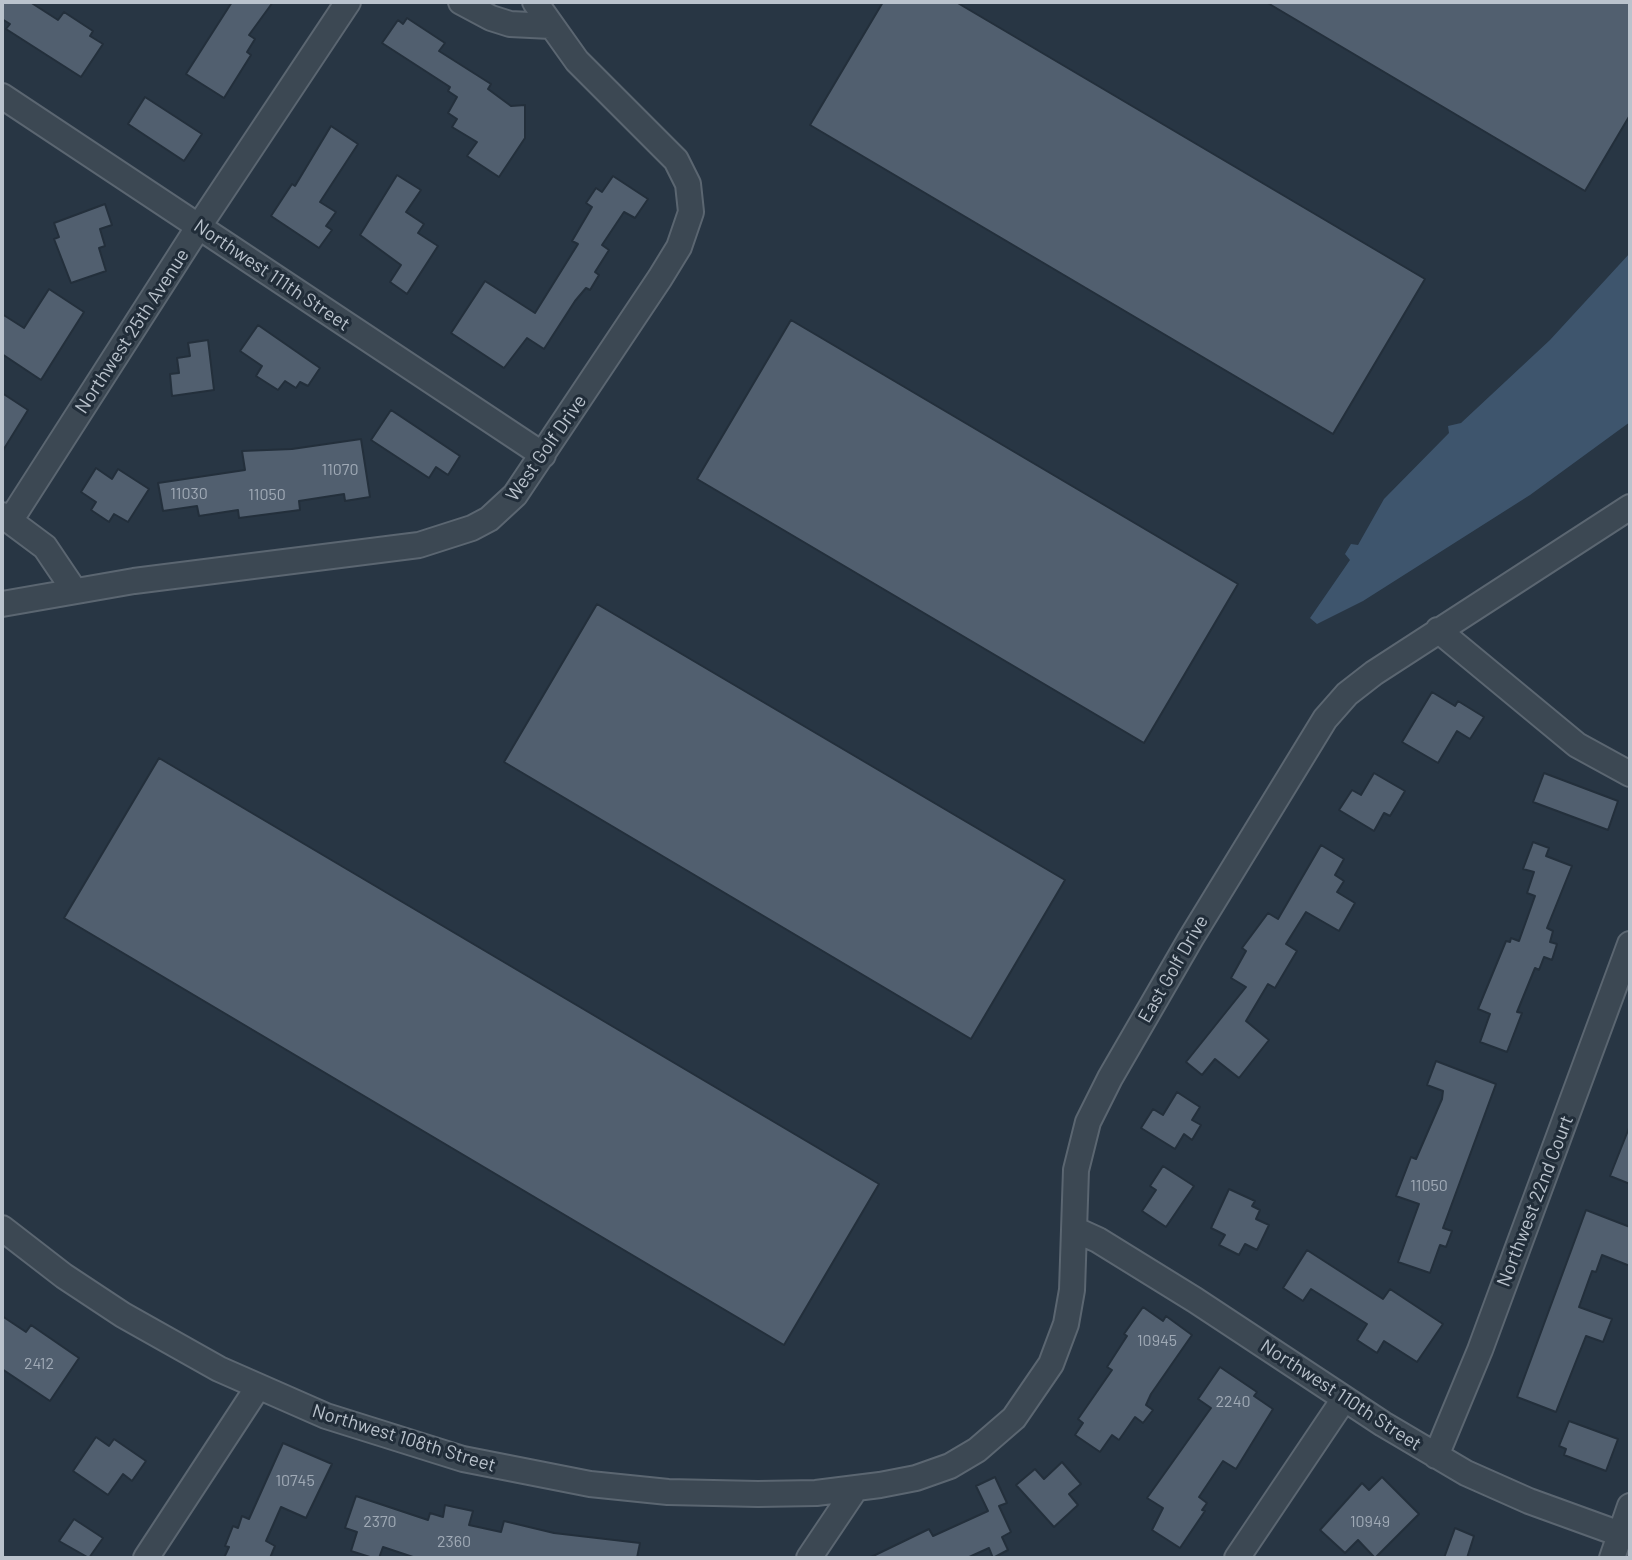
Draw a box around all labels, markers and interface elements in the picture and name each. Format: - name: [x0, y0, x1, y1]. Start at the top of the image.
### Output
- street label: Northwest 111th Street: [190, 214, 354, 336]
- street label: Northwest 25th Avenue: [70, 244, 194, 418]
- street label: West Golf Drive: [501, 390, 591, 506]
- house number: 11070: [322, 460, 358, 480]
- house number: 11030: [170, 484, 208, 504]
- house number: 11050: [248, 485, 286, 505]
- street label: East Golf Drive: [1133, 911, 1213, 1027]
- street label: Northwest 22nd Court: [1492, 1112, 1578, 1290]
- house number: 11050: [1410, 1176, 1448, 1196]
- house number: 10945: [1137, 1331, 1177, 1351]
- street label: Northwest 110th Street: [1256, 1334, 1426, 1456]
- house number: 2412: [24, 1354, 54, 1374]
- house number: 2240: [1215, 1392, 1251, 1412]
- street label: Northwest 108th Street: [310, 1399, 498, 1477]
- house number: 10745: [275, 1471, 315, 1491]
- house number: 2370: [363, 1512, 397, 1532]
- house number: 10949: [1350, 1512, 1390, 1532]
- house number: 2360: [437, 1532, 471, 1552]

